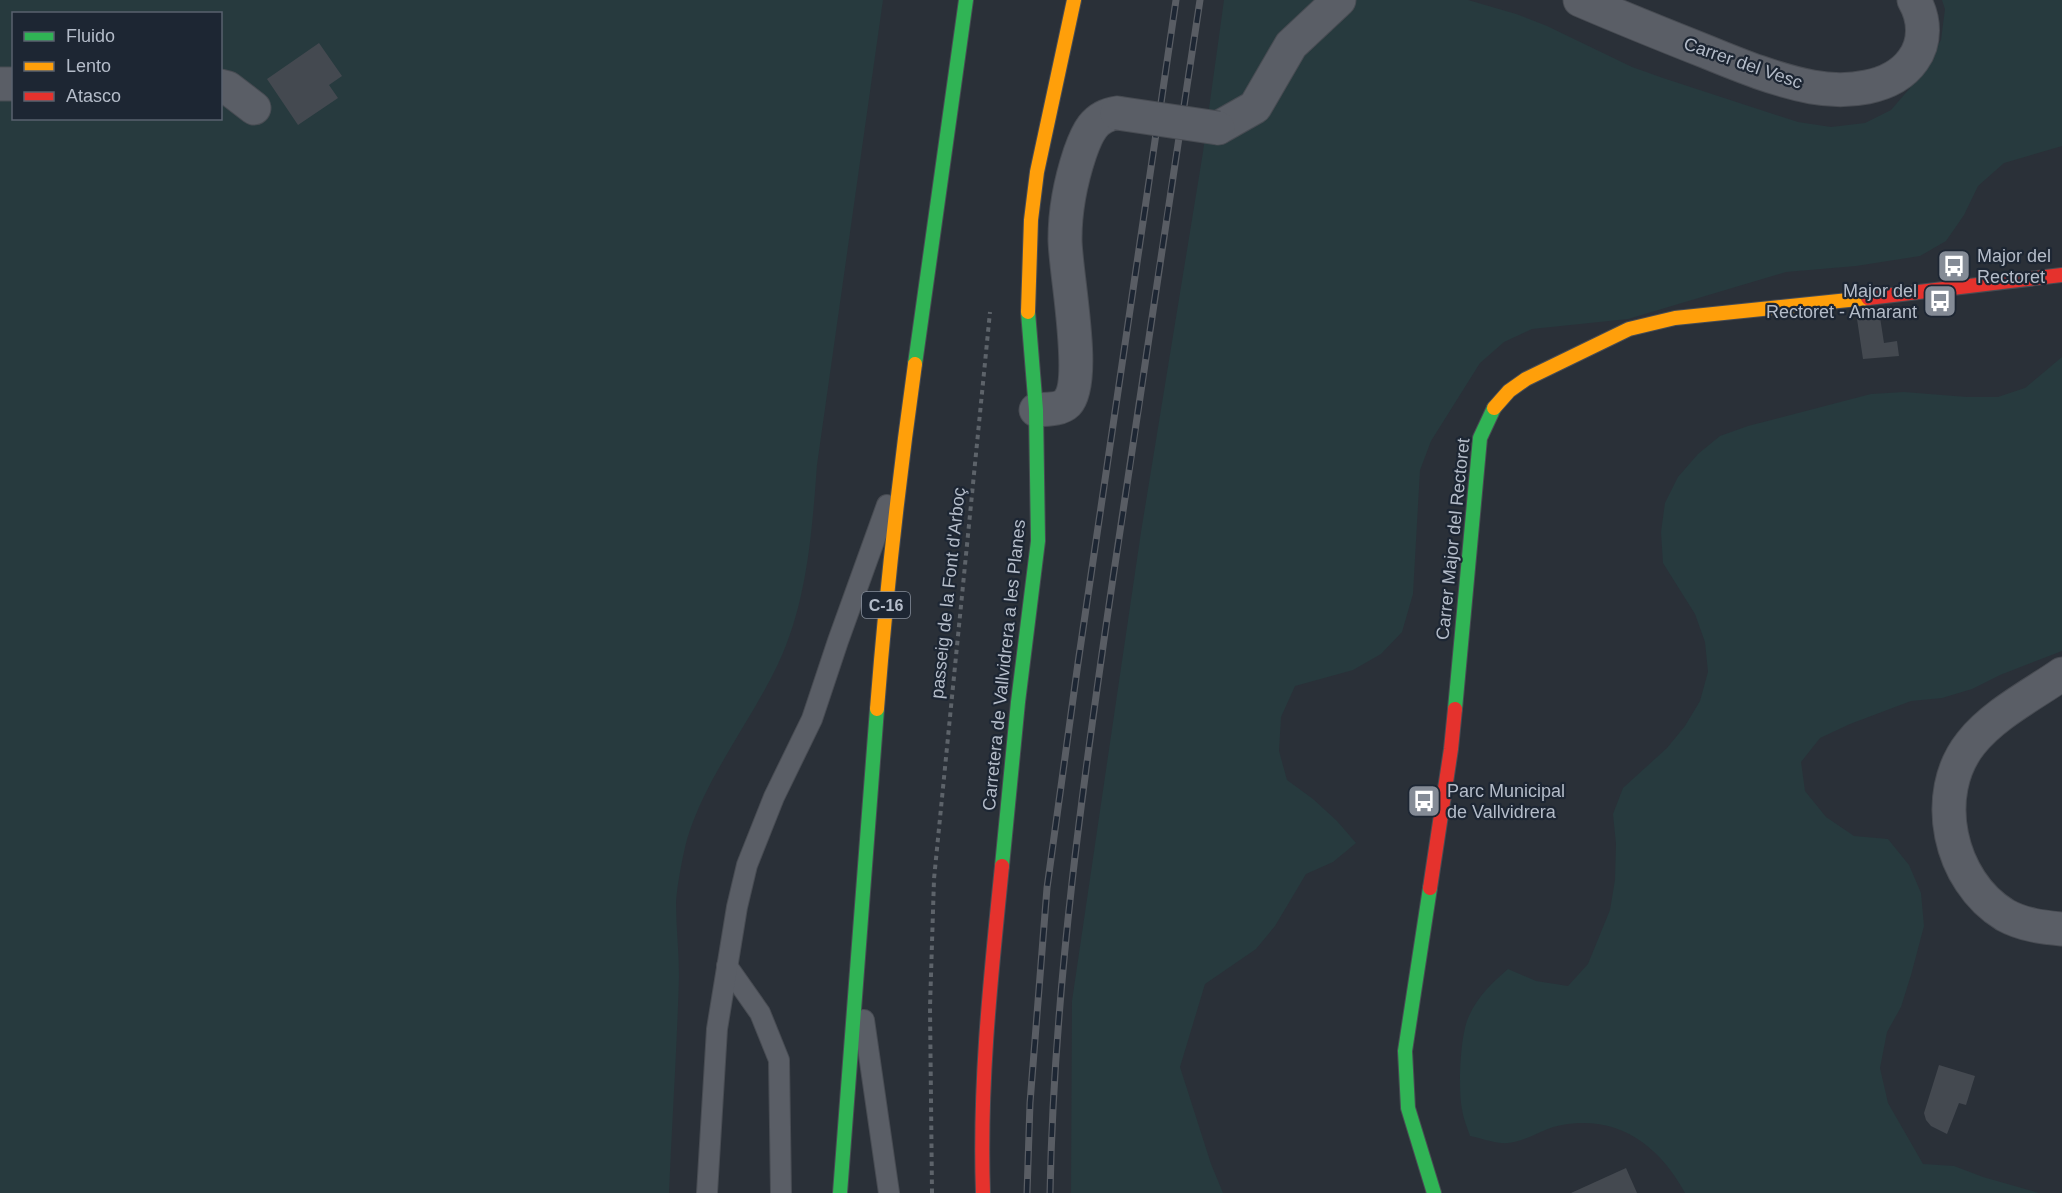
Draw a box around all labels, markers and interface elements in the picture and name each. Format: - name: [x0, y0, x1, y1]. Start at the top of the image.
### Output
- legend: [12, 12, 222, 120]
- text: Fluido: [66, 26, 115, 46]
- street label: Carrer del Vesc: [1681, 33, 1805, 93]
- text: Lento: [66, 56, 111, 76]
- text: Atasco: [66, 86, 121, 106]
- place label: Major del Rectoret: [1977, 246, 2051, 287]
- bus stop icon: Major del Rectoret: [1936, 248, 1972, 284]
- place label: Major del Rectoret - Amarant: [1766, 281, 1917, 322]
- bus stop icon: Major del Rectoret - Amarant: [1922, 283, 1958, 319]
- street label: Carrer Major del Rectoret: [1432, 437, 1474, 641]
- street label: passeig de la Font d'Arboç: [927, 486, 969, 700]
- street label: Carretera de Vallvidrera a les Planes: [979, 518, 1029, 812]
- road number: C-16: [862, 592, 910, 618]
- place label: Parc Municipal de Vallvidrera: [1447, 781, 1565, 822]
- bus stop icon: Parc Municipal de Vallvidrera: [1406, 783, 1442, 819]

